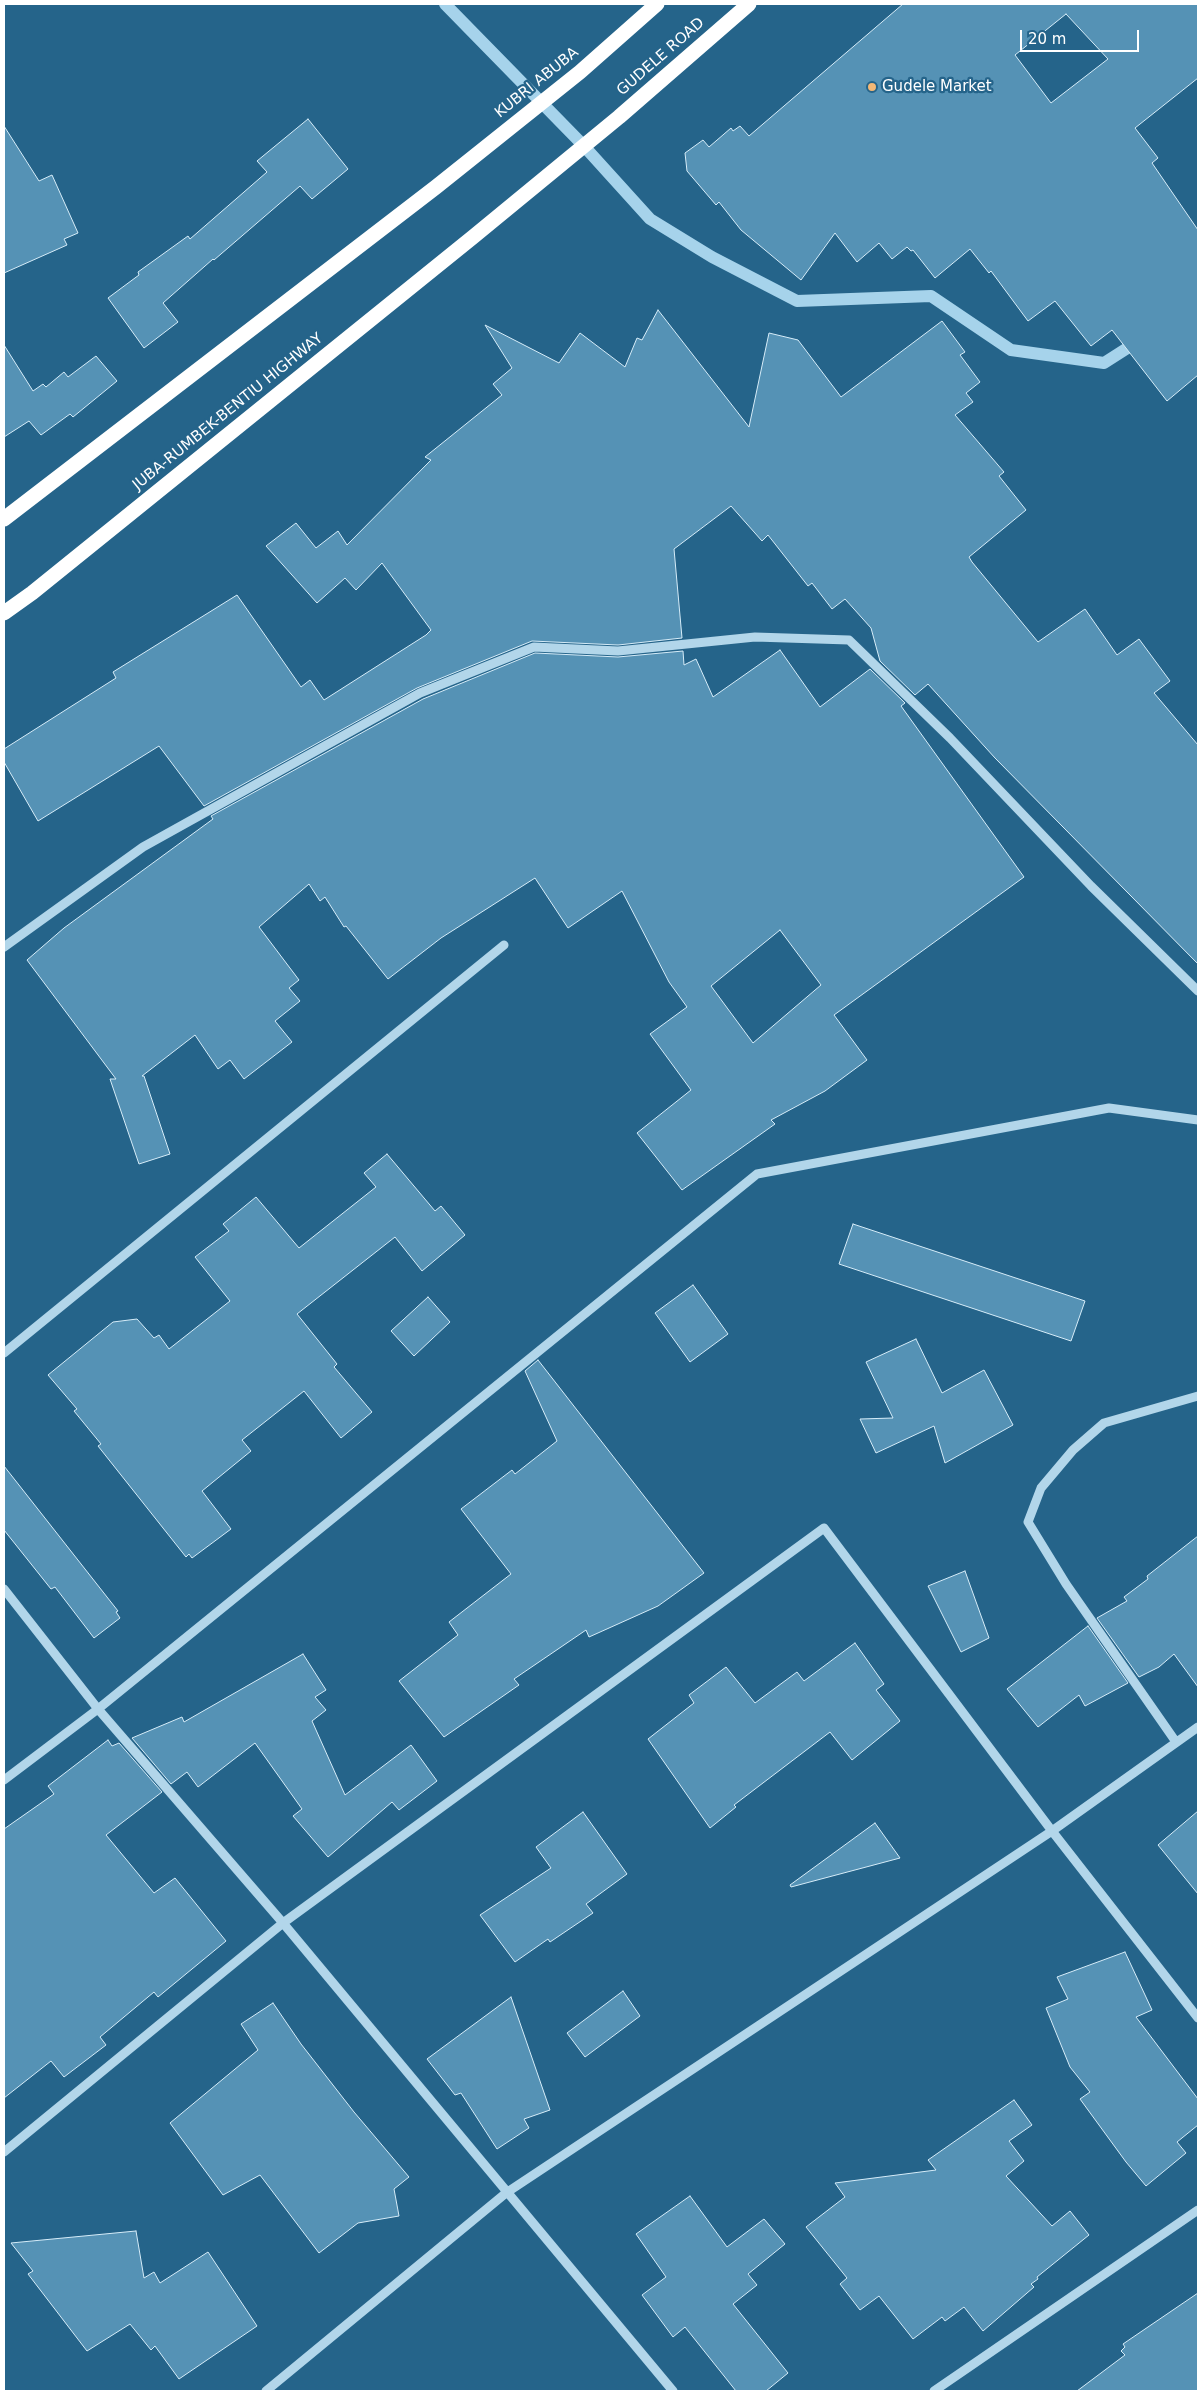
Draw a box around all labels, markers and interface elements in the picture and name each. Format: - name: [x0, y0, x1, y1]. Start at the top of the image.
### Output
- street label: GUDELE ROAD: [614, 14, 708, 100]
- scale bar: [1022, 20, 1141, 52]
- text: 20 m: [1028, 30, 1066, 48]
- street label: KUBRI ABUBA: [492, 44, 582, 122]
- place label: Gudele Market: [882, 78, 992, 96]
- marker: Gudele Market: [866, 81, 878, 93]
- street label: JUBA-RUMBEK-BENTIU HIGHWAY: [129, 330, 327, 494]

